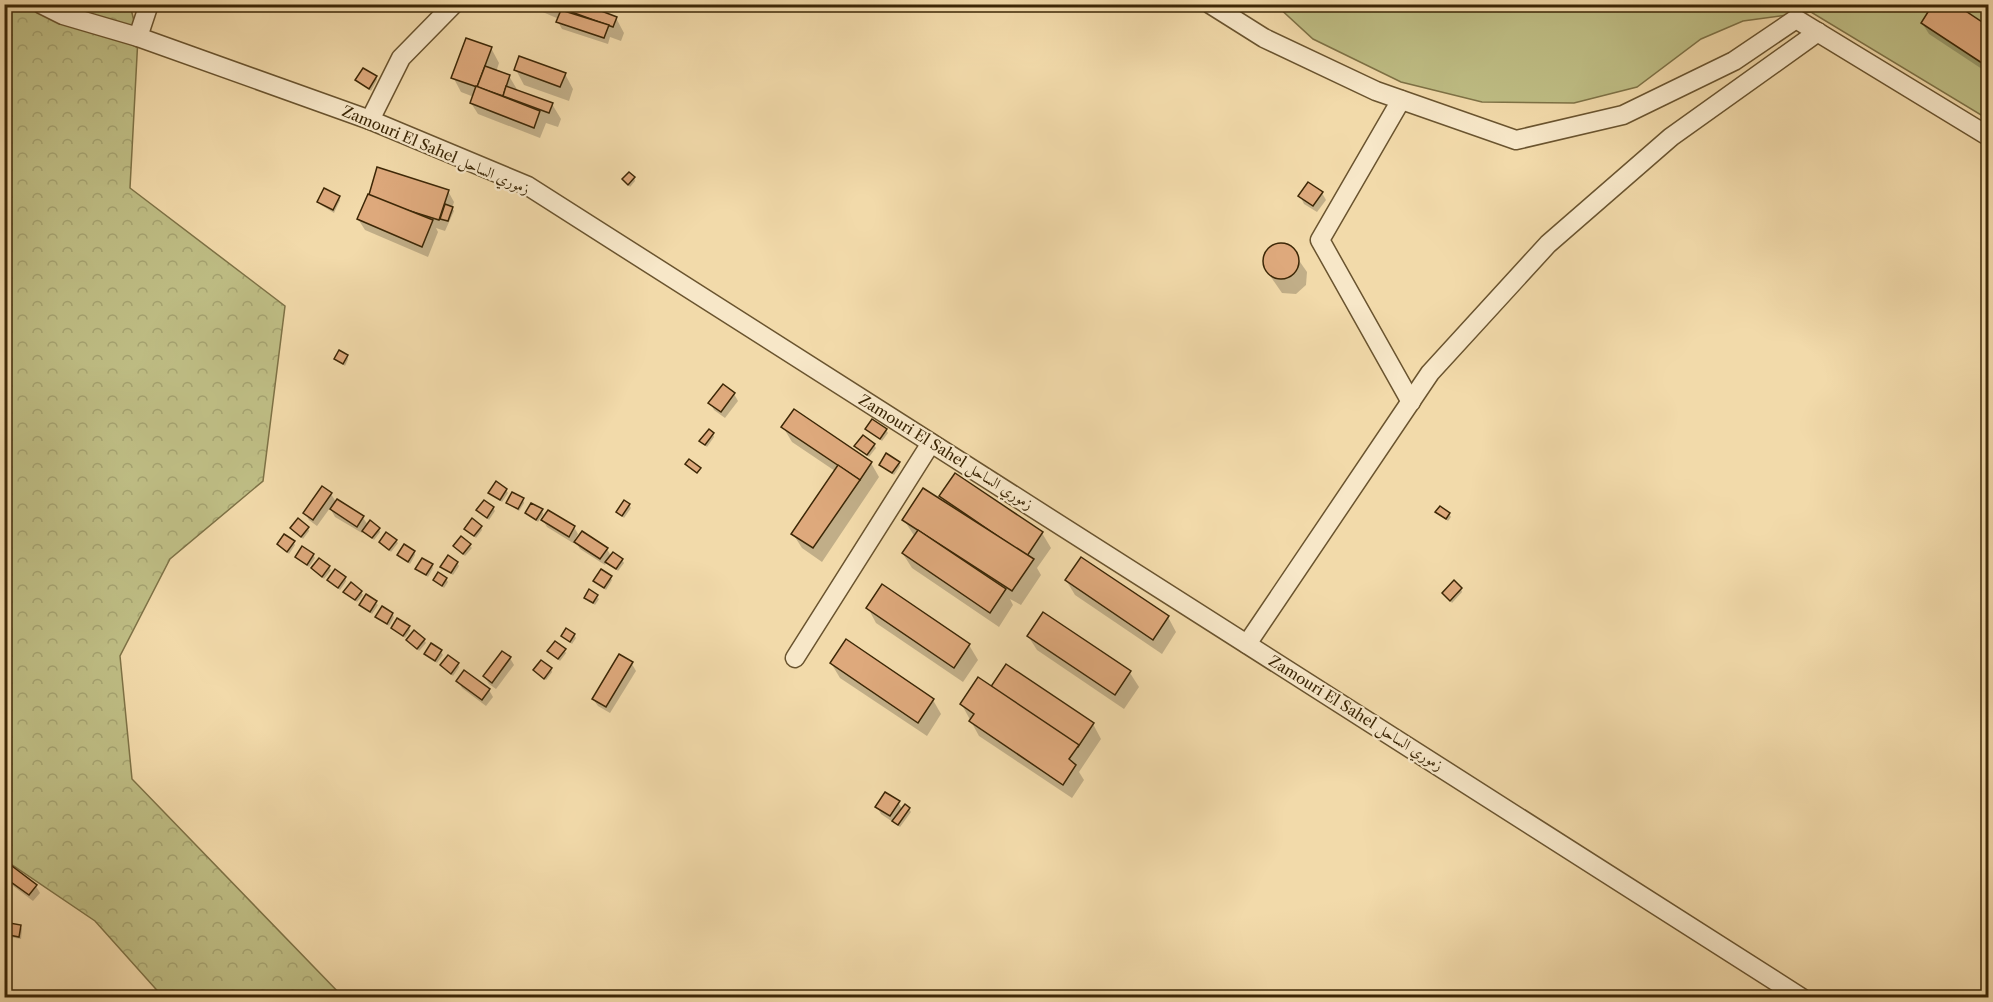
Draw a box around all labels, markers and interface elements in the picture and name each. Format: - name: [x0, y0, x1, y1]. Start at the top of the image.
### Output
- street label: Zamouri El Sahel زموري الساحل: [338, 101, 533, 201]
- street label: Zamouri El Sahel زموري الساحل: [854, 390, 1037, 516]
- street label: Zamouri El Sahel زموري الساحل: [1264, 651, 1447, 777]

